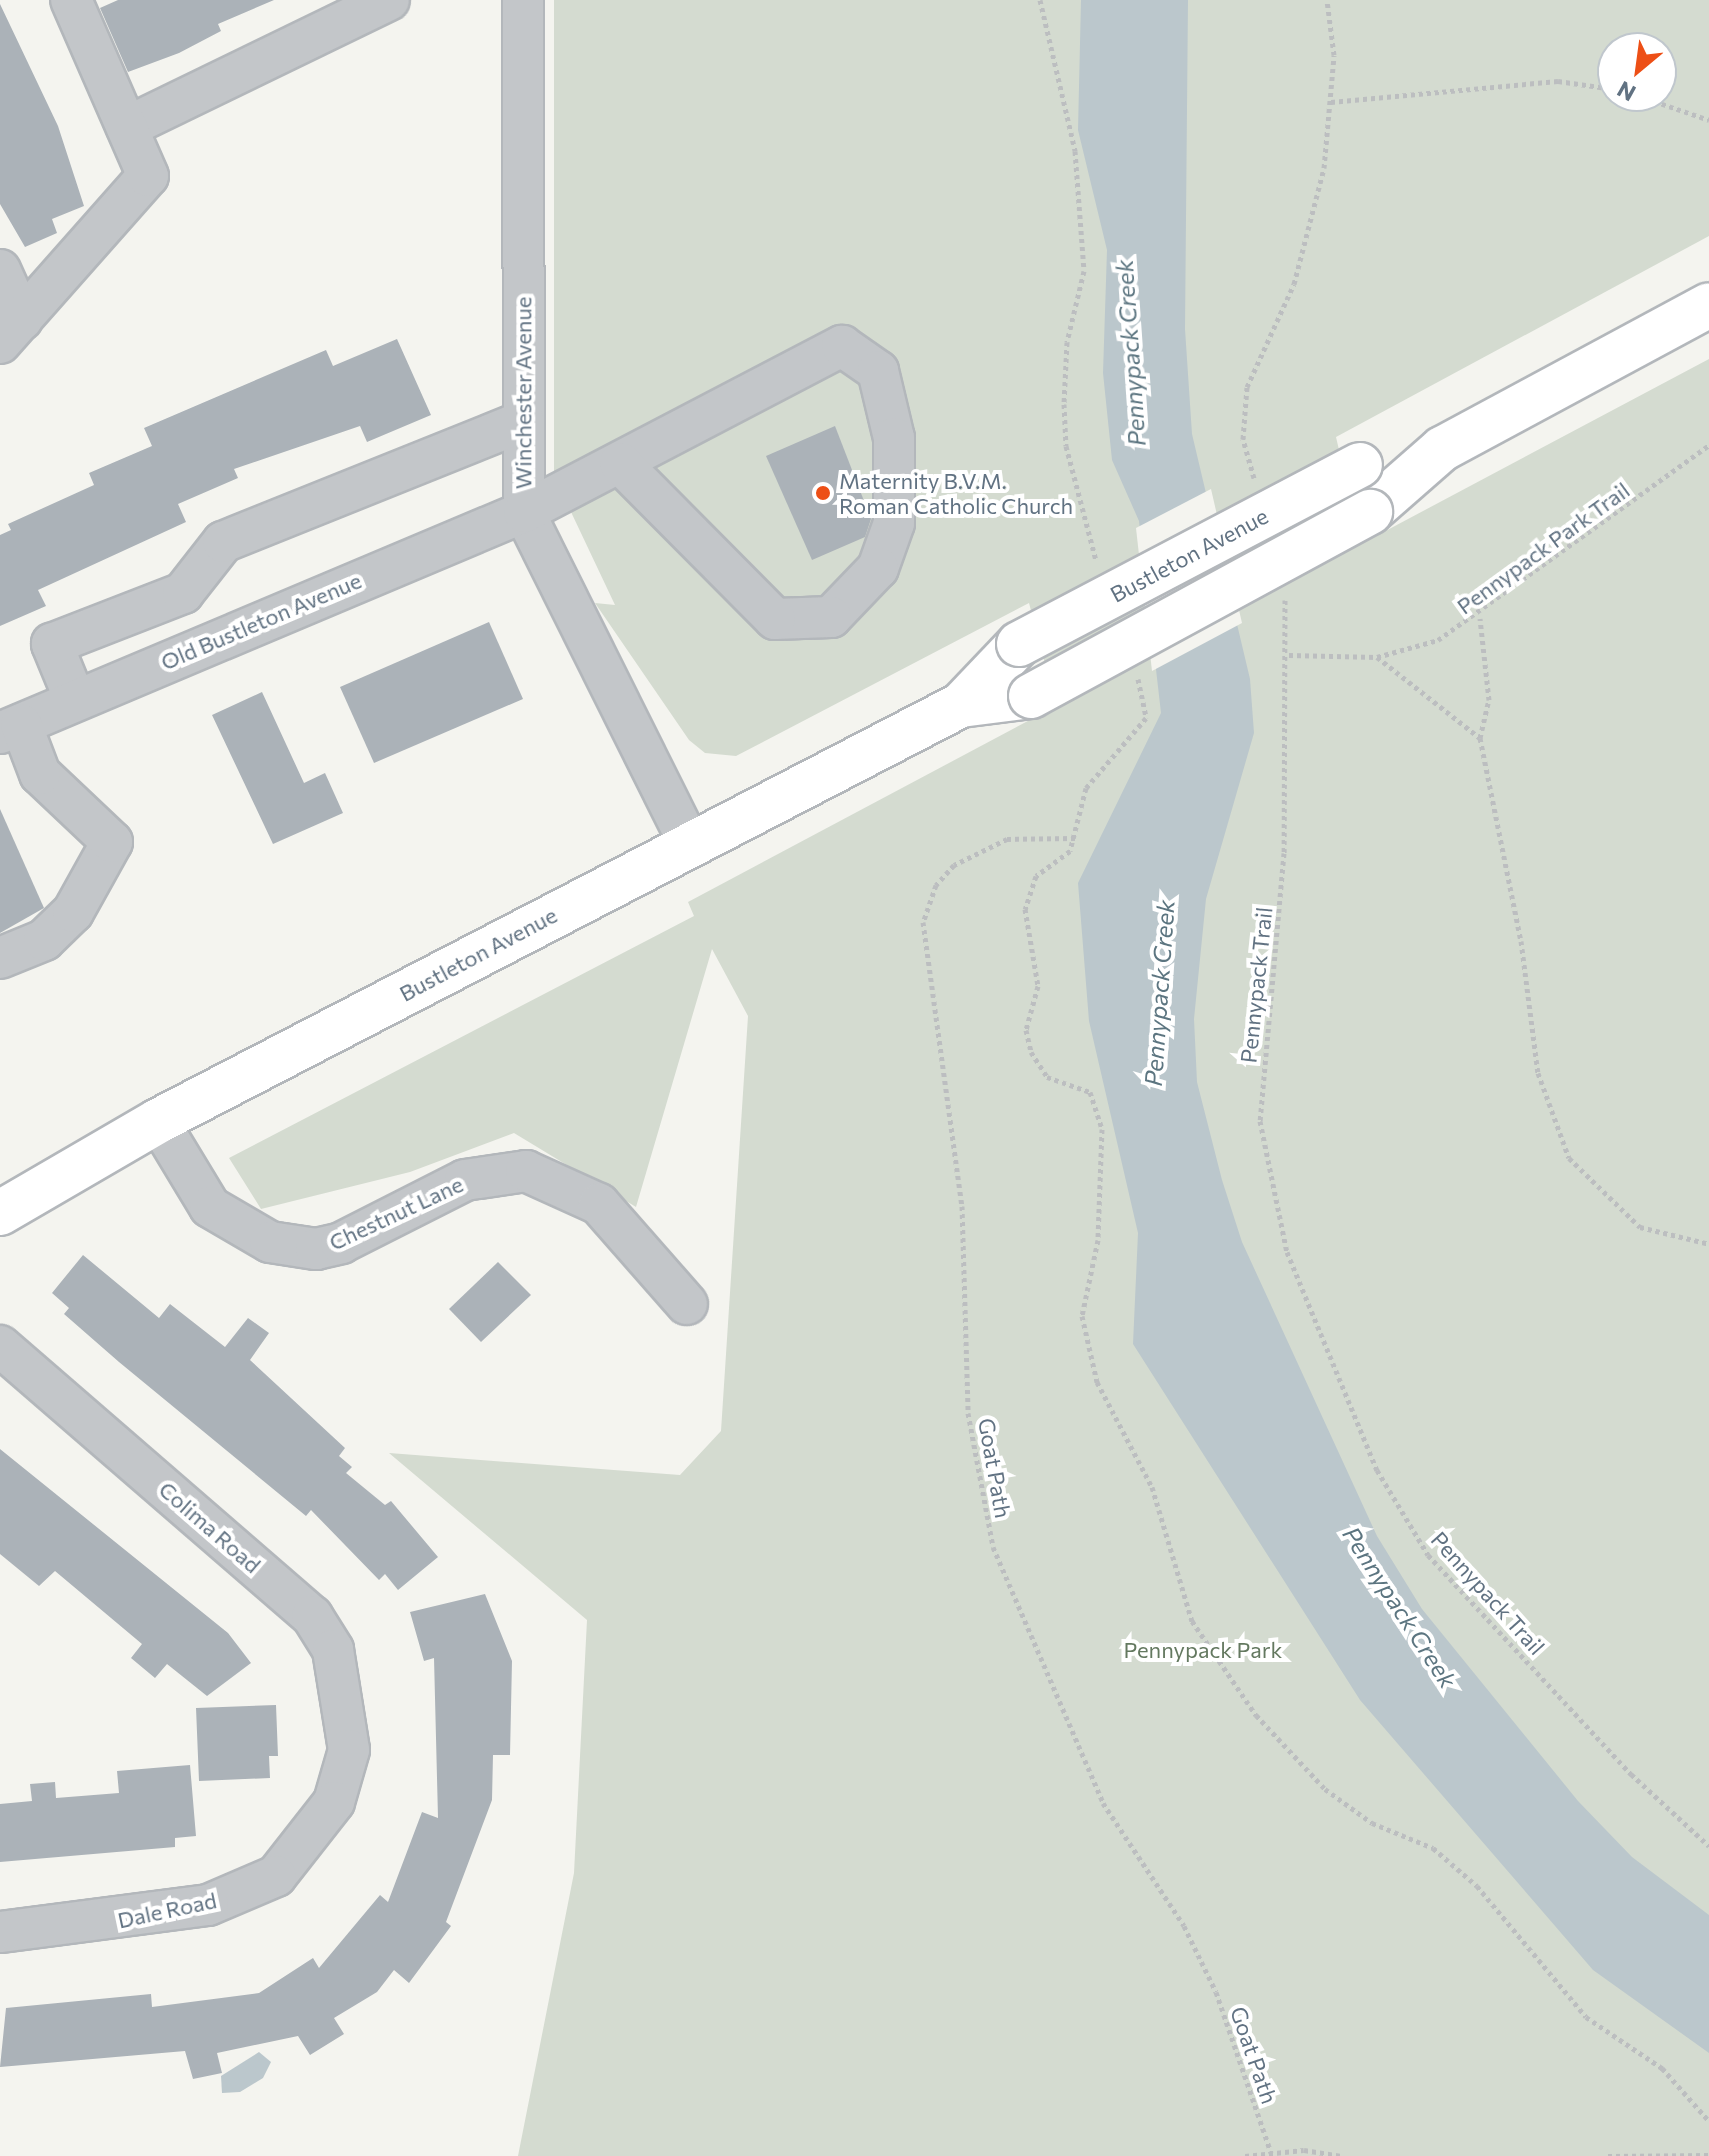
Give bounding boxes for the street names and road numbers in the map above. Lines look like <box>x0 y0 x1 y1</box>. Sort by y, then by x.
street label: Winchester Avenue <box>510 297 536 489</box>
street label: Pennypack Park Trail <box>1452 477 1634 619</box>
street label: Bustleton Avenue <box>1106 502 1272 608</box>
street label: Old Bustleton Avenue <box>157 567 365 675</box>
street label: Bustleton Avenue <box>395 901 561 1007</box>
street label: Pennypack Trail <box>1235 906 1277 1064</box>
street label: Chestnut Lane <box>325 1170 467 1256</box>
street label: Goat Path <box>973 1416 1017 1520</box>
street label: Colima Road <box>154 1476 266 1578</box>
street label: Pennypack Trail <box>1426 1526 1550 1660</box>
street label: Dale Road <box>115 1887 219 1933</box>
street label: Goat Path <box>1225 2003 1283 2107</box>

